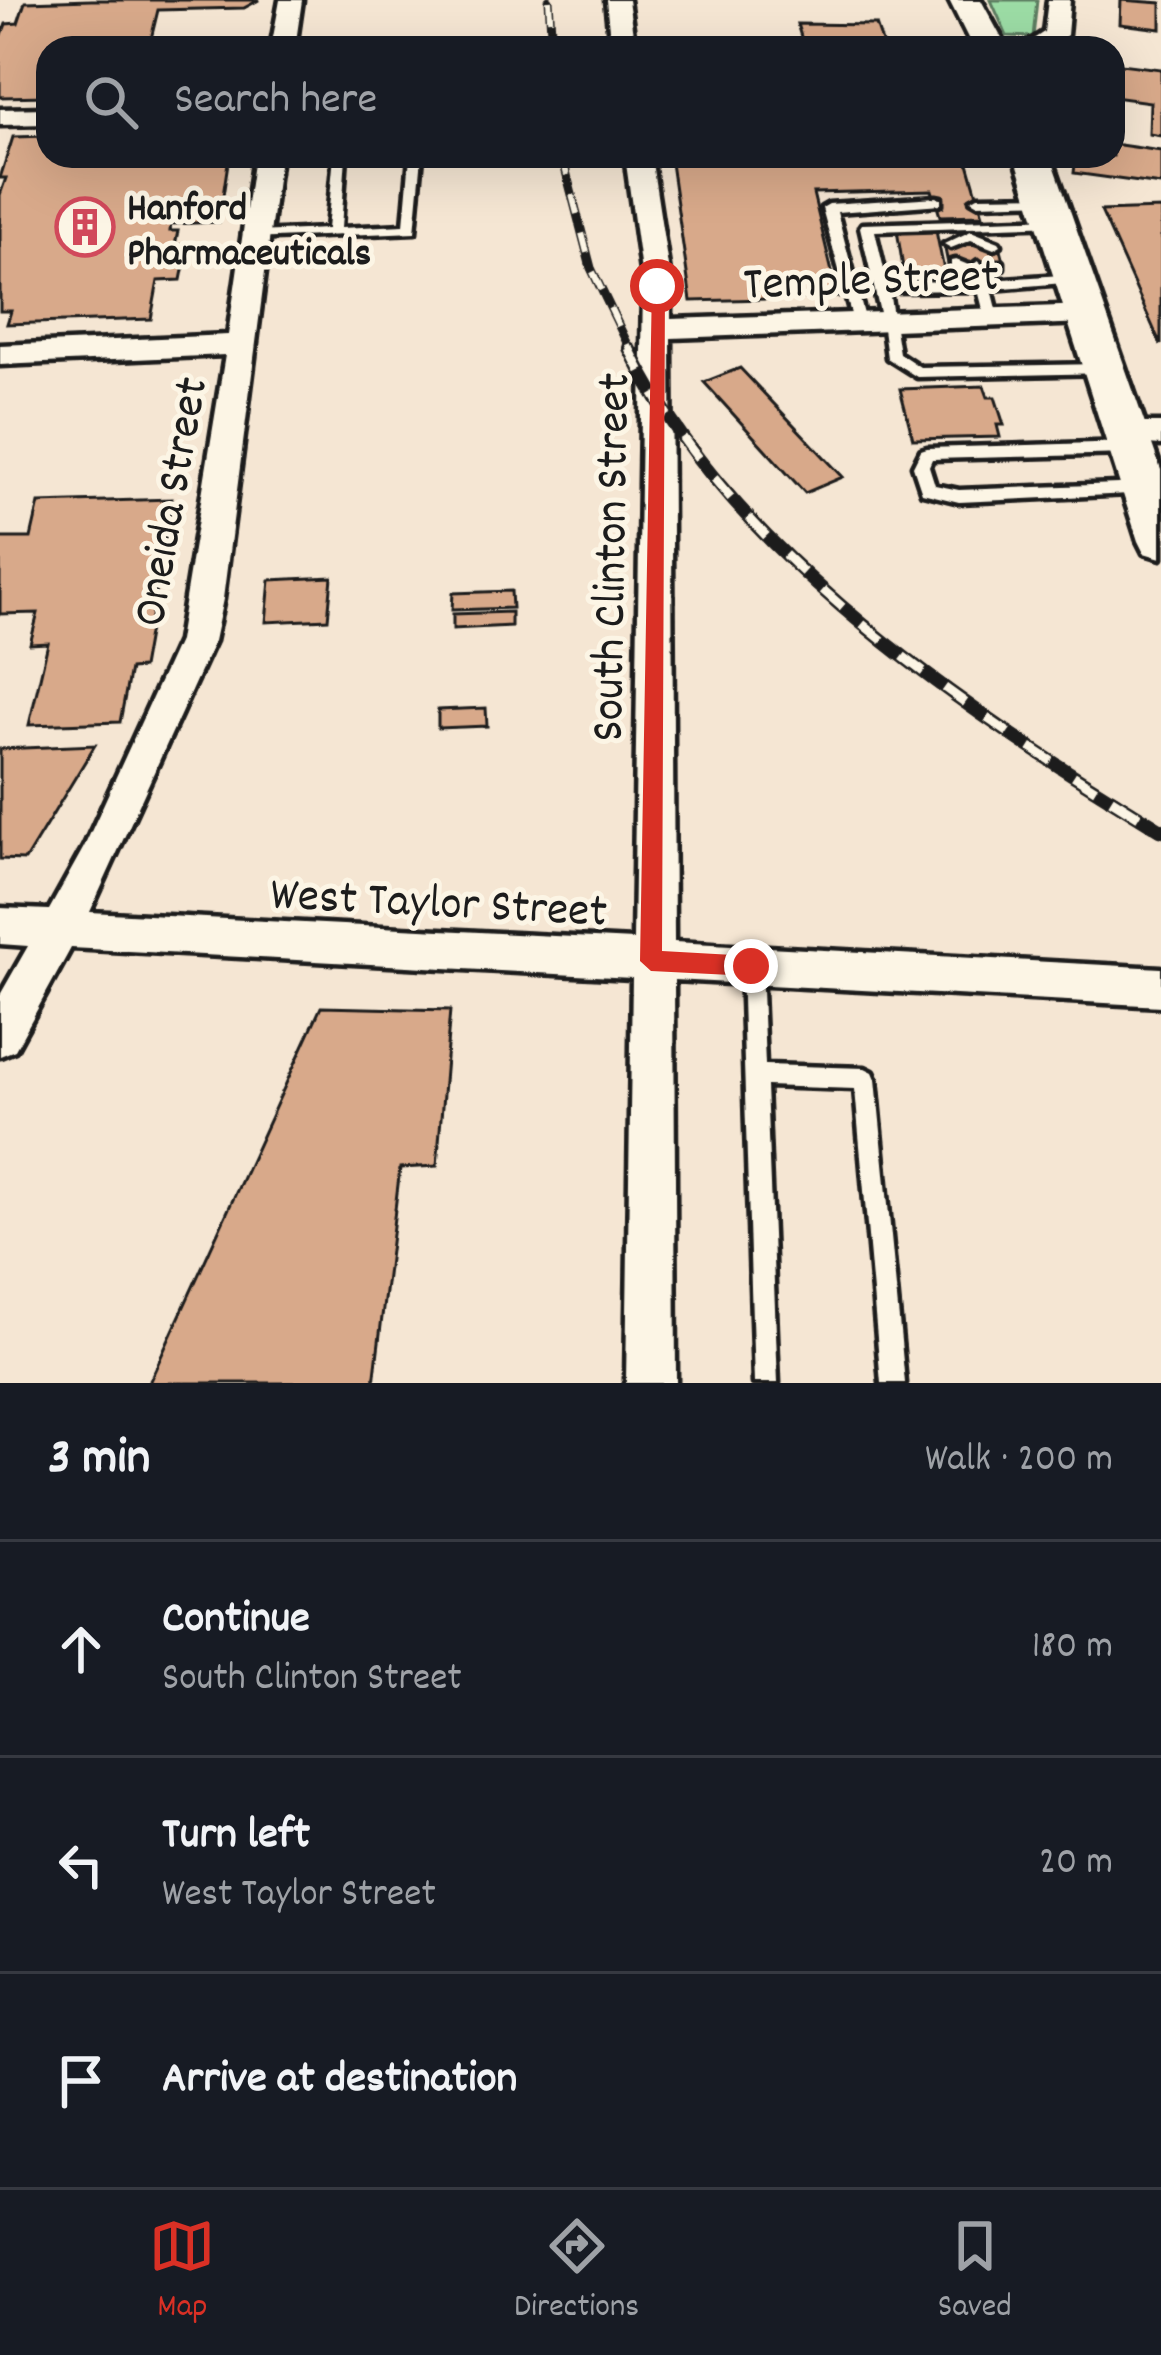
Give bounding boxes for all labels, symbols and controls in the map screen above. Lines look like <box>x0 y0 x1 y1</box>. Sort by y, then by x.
search box <box>36 36 1125 168</box>
icon: search <box>78 69 144 135</box>
text: Search here <box>174 70 377 134</box>
place label: Hanford Pharmaceuticals <box>127 184 371 284</box>
building icon: Hanford Pharmaceuticals <box>54 196 116 258</box>
street label: Temple Street <box>742 245 1000 322</box>
route start <box>630 259 684 313</box>
street label: Oneida Street <box>119 372 230 633</box>
street label: South Clinton Street <box>577 372 652 742</box>
street label: West Taylor Street <box>269 863 609 950</box>
route end <box>724 939 778 993</box>
text: 3 min <box>48 1425 150 1497</box>
text: Walk · 200 m <box>925 1434 1113 1489</box>
text: Continue <box>162 1589 310 1653</box>
icon: ahead <box>48 1616 114 1682</box>
text: 180 m <box>1032 1621 1113 1676</box>
text: South Clinton Street <box>162 1653 462 1708</box>
text: Turn left <box>162 1805 310 1869</box>
icon: left <box>48 1832 114 1898</box>
text: 20 m <box>1039 1837 1113 1892</box>
text: West Taylor Street <box>162 1869 436 1924</box>
icon: arrive <box>48 2048 114 2114</box>
text: Arrive at destination <box>162 2049 517 2113</box>
tab: Map <box>149 2213 215 2332</box>
tab: Directions <box>514 2213 639 2332</box>
tab: Saved <box>938 2213 1012 2332</box>

